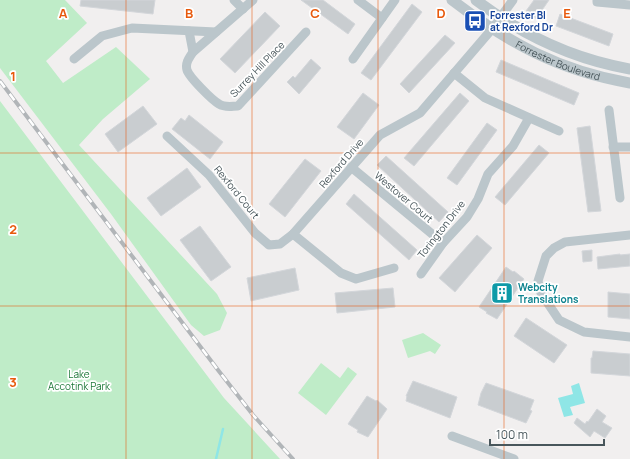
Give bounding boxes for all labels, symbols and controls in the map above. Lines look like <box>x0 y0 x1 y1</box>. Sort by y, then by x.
text: A <box>59 4 68 22</box>
text: B <box>185 4 193 22</box>
text: C <box>310 4 320 22</box>
text: D <box>436 4 446 22</box>
text: E <box>563 4 571 22</box>
bus stop icon: Forrester Bl at Rexford Dr <box>462 8 488 34</box>
place label: Forrester Bl at Rexford Dr <box>490 8 553 34</box>
street label: Forrester Boulevard <box>513 37 602 83</box>
street label: Surrey Hill Place <box>227 38 288 100</box>
text: 1 <box>10 67 16 85</box>
street label: Rexford Drive <box>316 135 366 191</box>
street label: Rexford Court <box>211 163 263 221</box>
street label: Westover Court <box>372 168 436 226</box>
street label: Torington Drive <box>414 197 468 261</box>
text: 2 <box>9 220 17 238</box>
building icon: Webcity Translations <box>489 280 515 306</box>
place label: Webcity Translations <box>518 280 579 306</box>
park label: Lake Accotink Park <box>48 367 111 393</box>
text: 3 <box>9 373 17 391</box>
scale bar <box>490 421 604 447</box>
text: 100 m <box>496 426 528 443</box>

